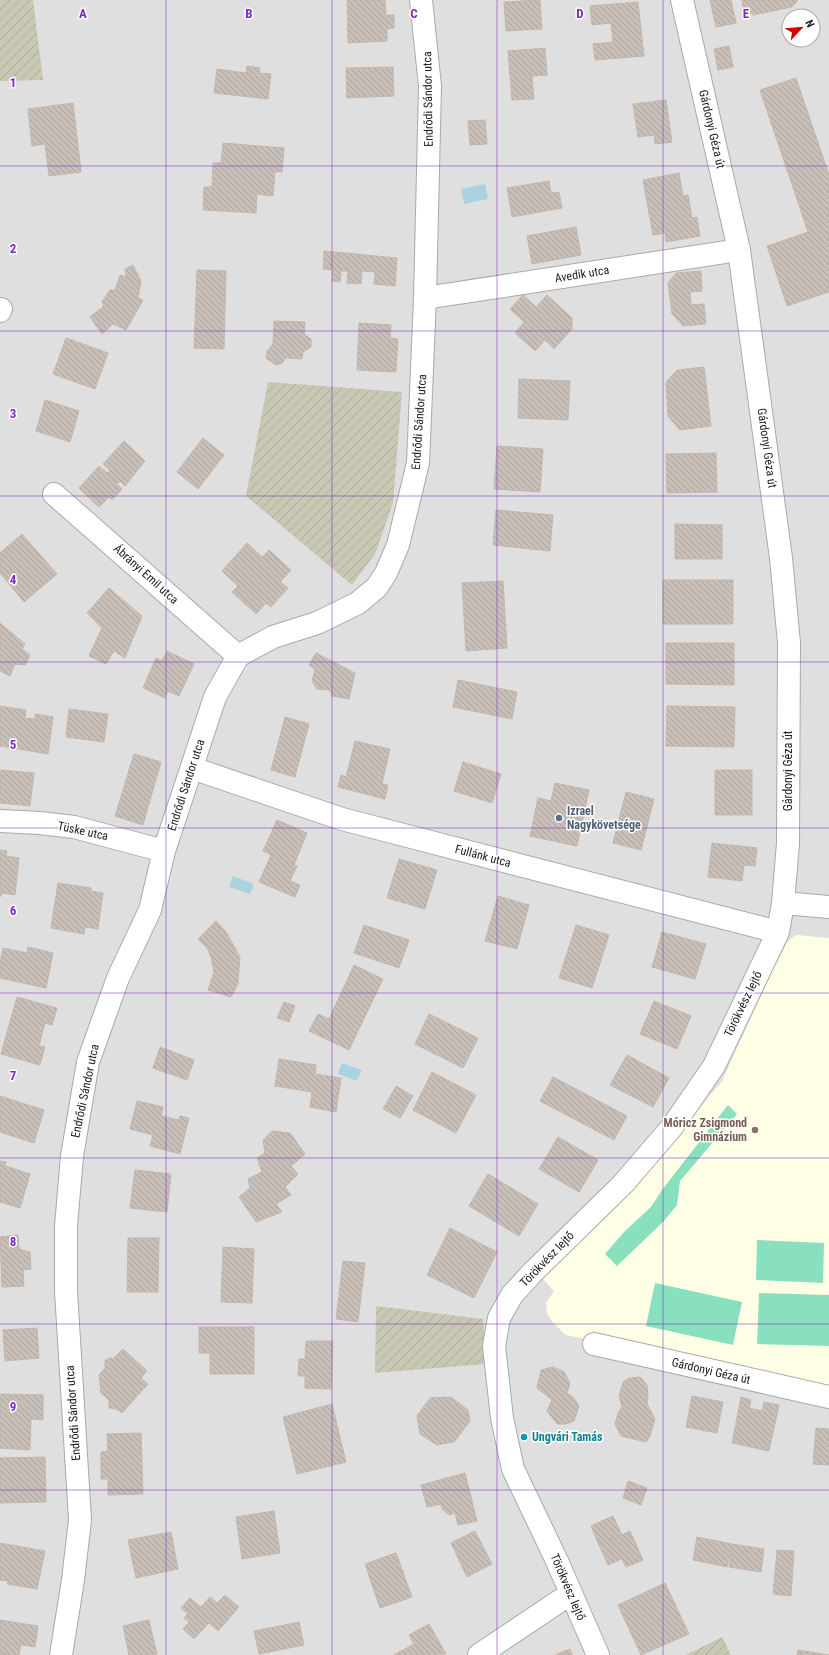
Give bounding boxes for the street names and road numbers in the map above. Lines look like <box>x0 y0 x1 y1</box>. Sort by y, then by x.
street label: Endrődi Sándor utca <box>420 51 436 147</box>
street label: Gárdonyi Géza út <box>696 88 728 170</box>
street label: Avedik utca <box>554 263 610 285</box>
street label: Endrődi Sándor utca <box>409 374 429 470</box>
street label: Gárdonyi Géza út <box>754 407 780 489</box>
street label: Ábrányi Emil utca <box>111 541 182 607</box>
street label: Gárdonyi Géza út <box>781 730 795 811</box>
street label: Endrődi Sándor utca <box>165 737 207 833</box>
street label: Tüske utca <box>56 819 110 843</box>
street label: Fullánk utca <box>454 842 513 870</box>
street label: Törökvész lejtő <box>721 969 765 1039</box>
street label: Endrődi Sándor utca <box>68 1043 102 1139</box>
street label: Törökvész lejtő <box>517 1228 577 1290</box>
street label: Gárdonyi Géza út <box>670 1355 752 1387</box>
street label: Endrődi Sándor utca <box>63 1365 83 1461</box>
street label: Törökvész lejtő <box>548 1551 588 1623</box>

